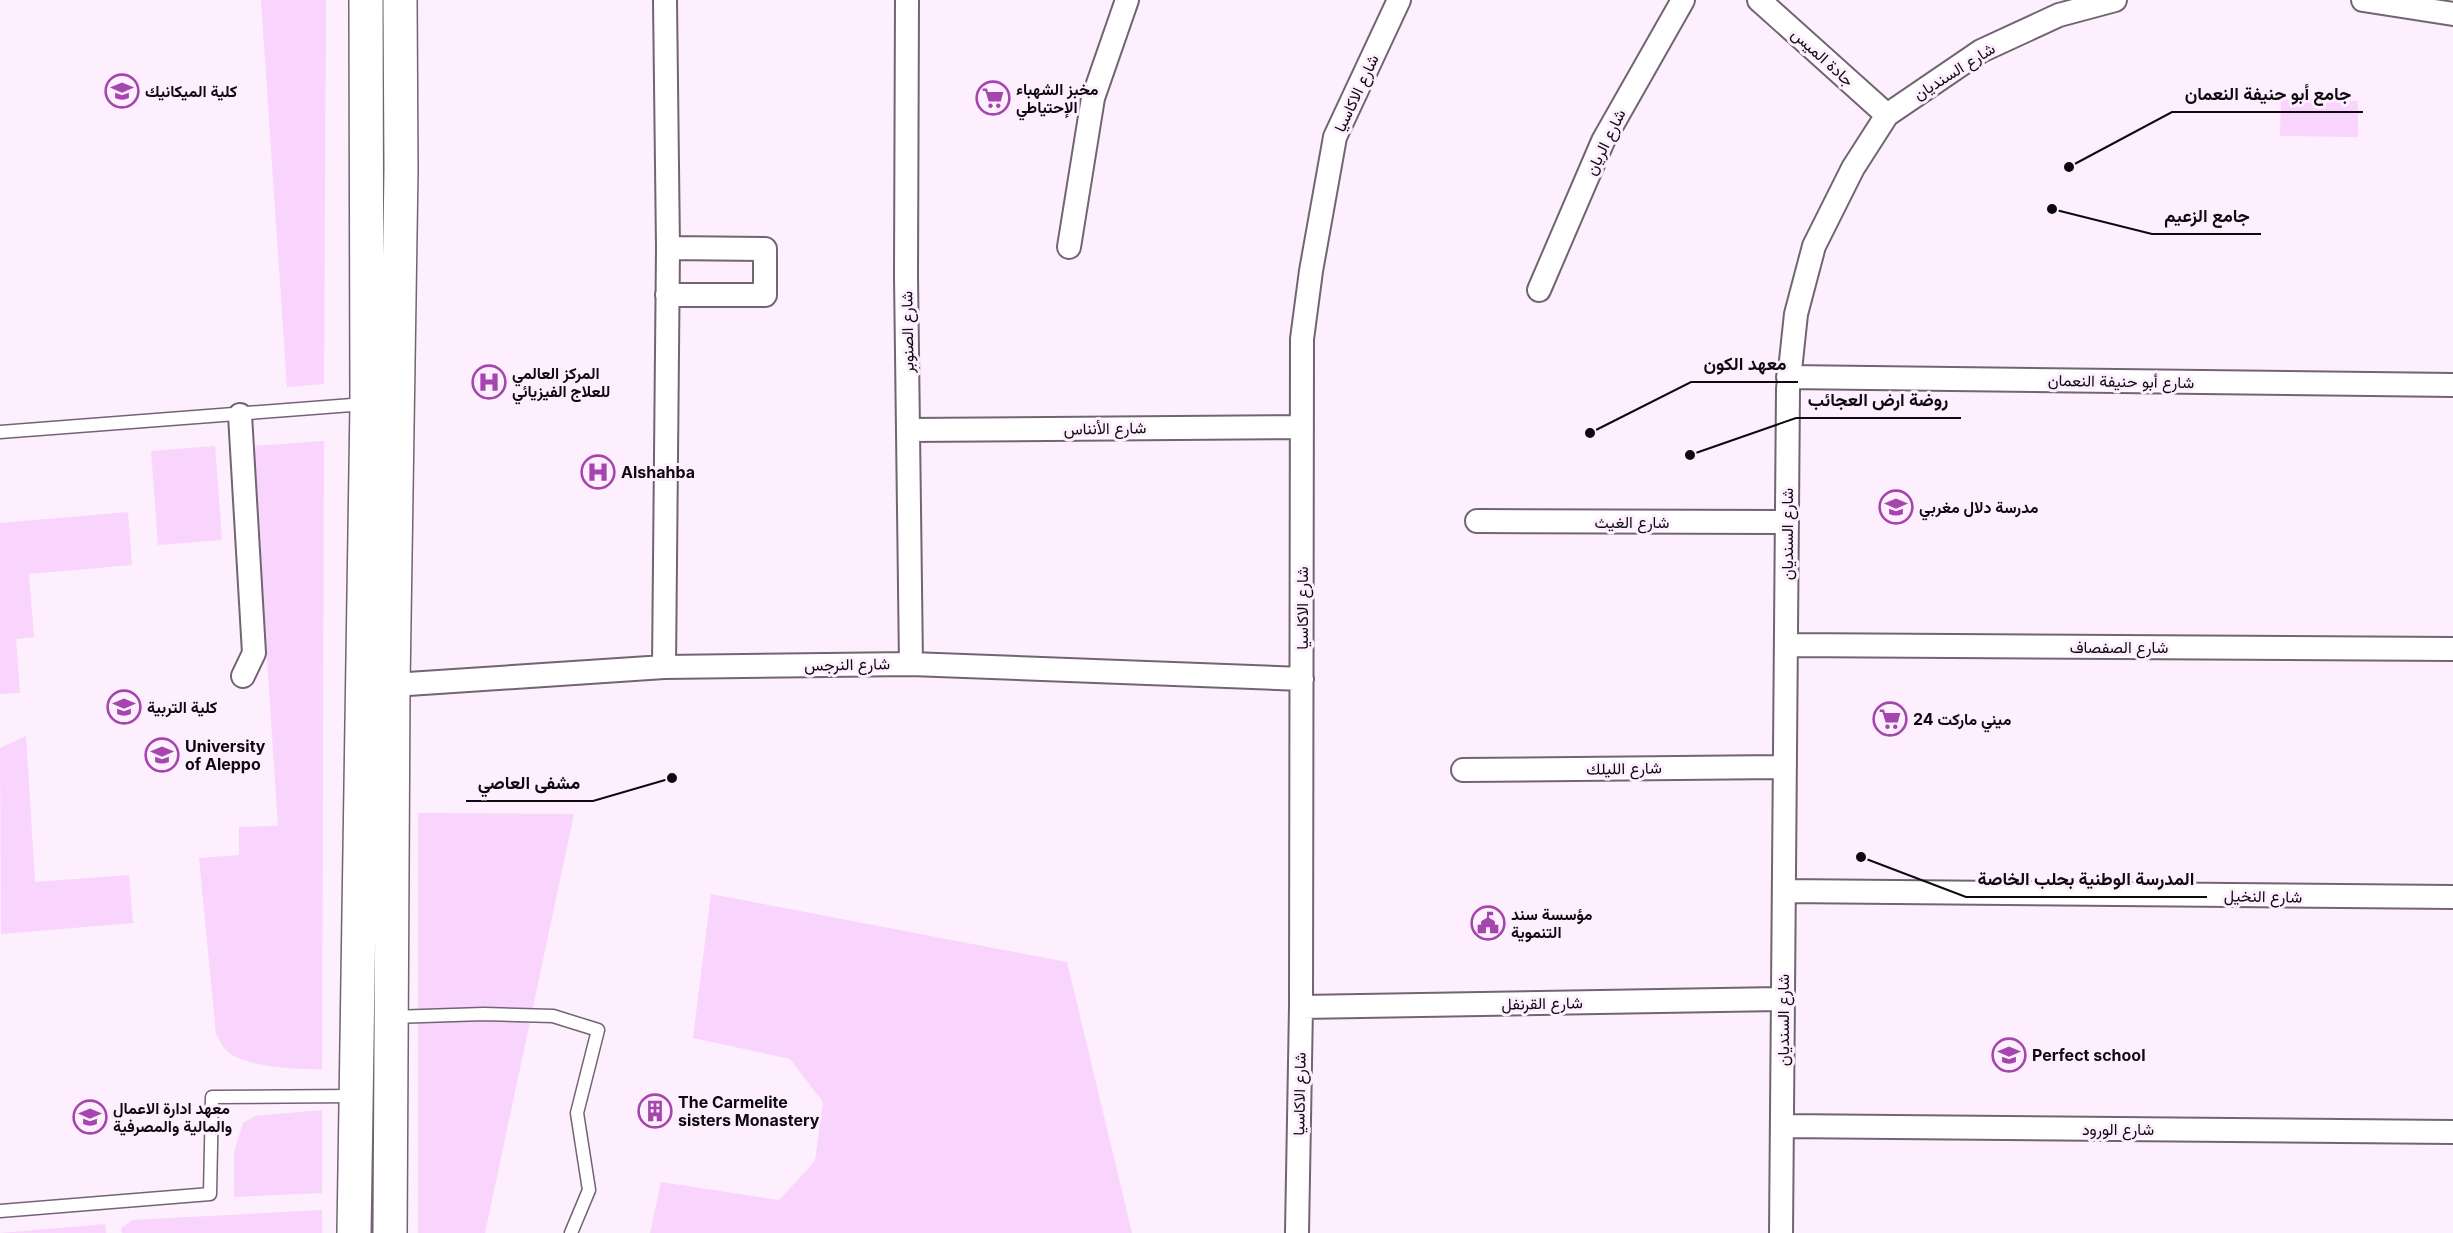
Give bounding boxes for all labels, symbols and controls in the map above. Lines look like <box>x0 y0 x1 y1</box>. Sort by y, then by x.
street label: جادة الميس <box>1787 24 1859 91</box>
street label: شارع السنديان <box>1910 38 2000 106</box>
street label: شارع الاكاسيا <box>1329 51 1384 136</box>
school or university icon: كلية الميكانيك <box>104 73 140 109</box>
callout: جامع أبو حنيفة النعمان <box>2172 76 2363 112</box>
place label: مخبز الشهباء الإحتياطي <box>1016 79 1099 121</box>
supermarket icon: مخبز الشهباء الإحتياطي <box>975 80 1011 116</box>
place label: كلية الميكانيك <box>145 81 237 101</box>
text: جامع أبو حنيفة النعمان <box>2185 83 2351 106</box>
street label: شارع الريان <box>1580 106 1631 179</box>
callout: جامع الزعيم <box>2152 198 2261 234</box>
text: جامع الزعيم <box>2164 205 2250 228</box>
street label: شارع الصنوبر <box>896 291 920 374</box>
callout: معهد الكون <box>1691 346 1798 382</box>
text: معهد الكون <box>1704 353 1787 375</box>
place label: المركز العالمي للعلاج الفيزيائي <box>512 363 610 405</box>
hospital icon: المركز العالمي للعلاج الفيزيائي <box>471 364 507 400</box>
street label: شارع أبو حنيفة النعمان <box>2048 370 2194 394</box>
callout: روضة ارض العجائب <box>1796 382 1961 418</box>
text: روضة ارض العجائب <box>1808 389 1948 411</box>
street label: شارع الأنناس <box>1064 417 1146 441</box>
hospital icon: Alshahba <box>580 454 616 490</box>
place label: Alshahba <box>621 462 695 482</box>
street label: شارع السنديان <box>1777 488 1799 580</box>
school or university icon: مدرسة دلال مغربي <box>1878 489 1914 525</box>
place label: مدرسة دلال مغربي <box>1919 497 2039 521</box>
street label: شارع الغيث <box>1595 512 1669 534</box>
street label: شارع الاكاسيا <box>1292 566 1314 650</box>
street label: شارع الصفصاف <box>2070 637 2168 659</box>
street label: شارع النرجس <box>804 653 890 677</box>
school or university icon: كلية التربية <box>106 689 142 725</box>
place label: كلية التربية <box>147 697 217 718</box>
supermarket icon: ميني ماركت 24 <box>1872 701 1908 737</box>
place label: ميني ماركت 24 <box>1913 709 2012 733</box>
place label: University of Aleppo <box>185 736 266 774</box>
school or university icon: University of Aleppo <box>144 737 180 773</box>
street label: شارع الليلك <box>1586 757 1662 781</box>
callout: مشفى العاصي <box>466 765 593 801</box>
text: مشفى العاصي <box>478 772 580 798</box>
callout: المدرسة الوطنية بحلب الخاصة <box>1966 861 2207 897</box>
text: المدرسة الوطنية بحلب الخاصة <box>1978 868 2194 890</box>
street label: شارع النخيل <box>2224 885 2302 909</box>
place label: مؤسسة سند التنموية <box>1511 904 1593 943</box>
public building icon: مؤسسة سند التنموية <box>1470 905 1506 941</box>
street label: شارع السنديان <box>1773 974 1795 1066</box>
street label: شارع القرنفل <box>1501 992 1583 1016</box>
school or university icon: Perfect school <box>1991 1037 2027 1073</box>
place label: Perfect school <box>2032 1045 2146 1065</box>
street label: شارع الاكاسيا <box>1288 1052 1312 1136</box>
place label: The Carmelite sisters Monastery <box>678 1092 820 1130</box>
building icon: The Carmelite sisters Monastery <box>637 1093 673 1129</box>
place label: معهد ادارة الاعمال والمالية والمصرفية <box>113 1098 232 1137</box>
school or university icon: معهد ادارة الاعمال والمالية والمصرفية <box>72 1099 108 1135</box>
street label: شارع الورود <box>2082 1119 2154 1141</box>

